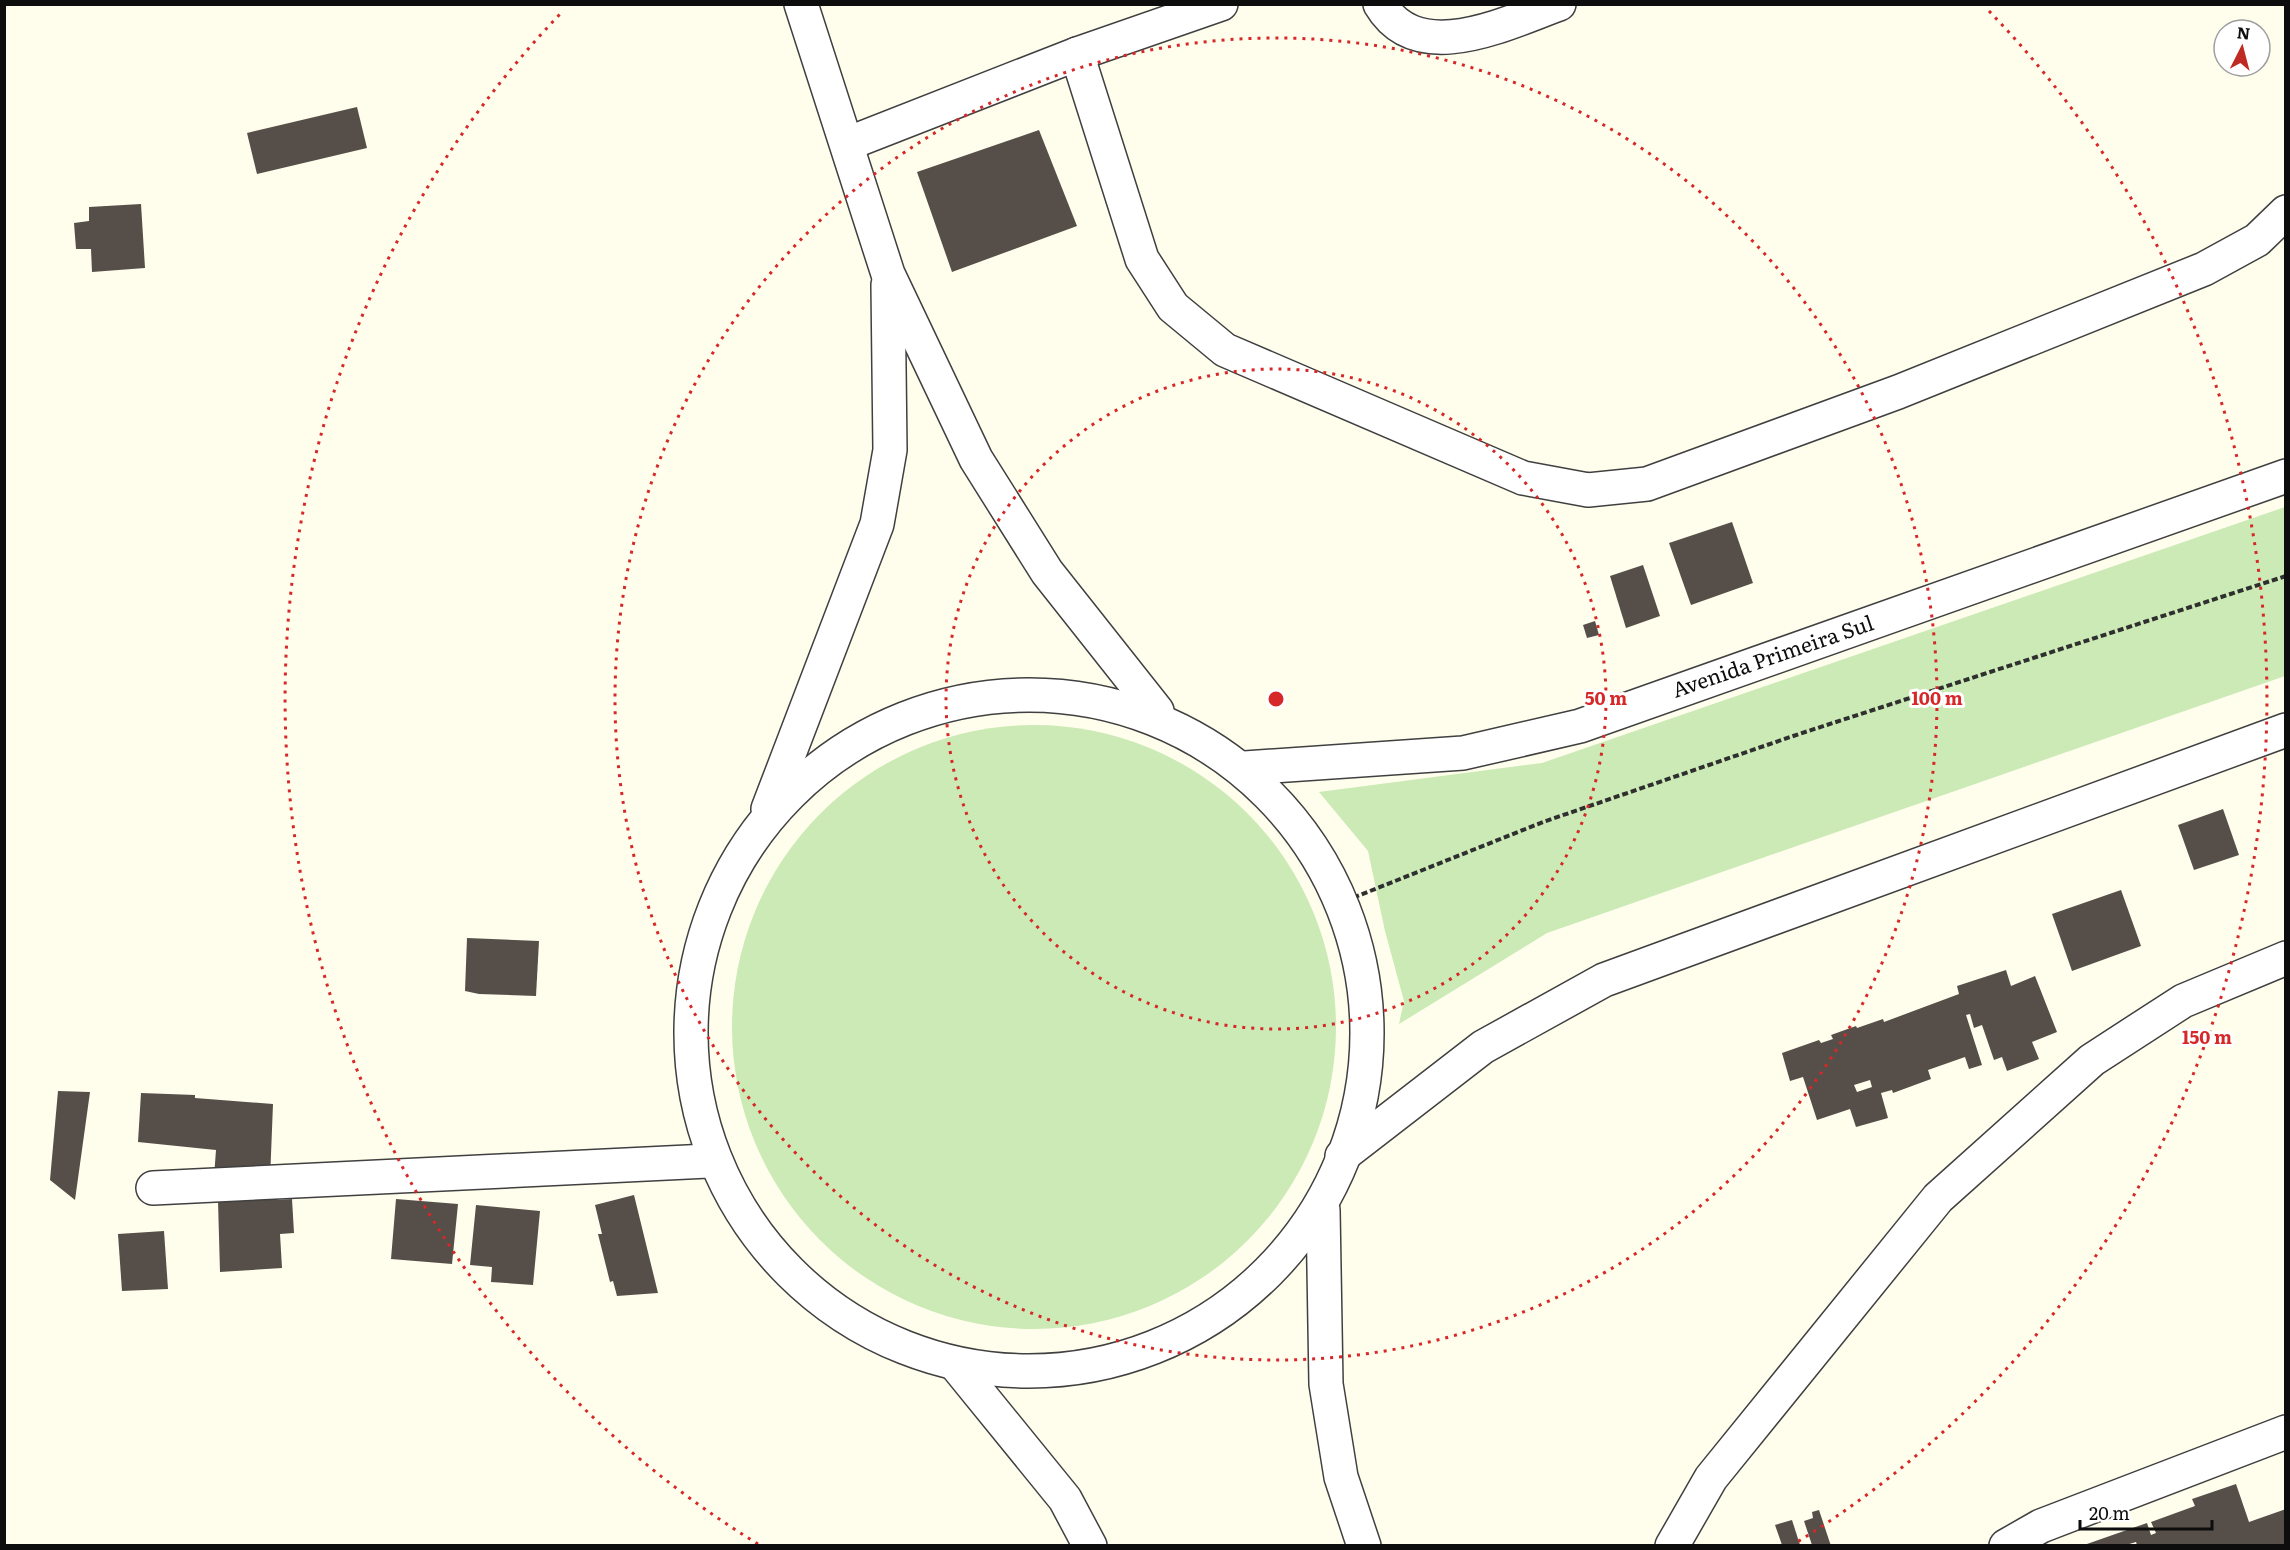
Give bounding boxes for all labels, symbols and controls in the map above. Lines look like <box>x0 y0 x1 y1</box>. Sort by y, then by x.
north arrow <box>2212 18 2272 78</box>
text: N <box>2236 19 2252 45</box>
street label: Avenida Primeira Sul <box>1667 606 1877 704</box>
text: 50 m <box>1585 684 1627 711</box>
text: 100 m <box>1911 684 1963 711</box>
centre of rings <box>1266 689 1286 709</box>
text: 150 m <box>2182 1023 2232 1050</box>
scale bar <box>2080 1493 2212 1531</box>
text: 20 m <box>2089 1499 2130 1526</box>

